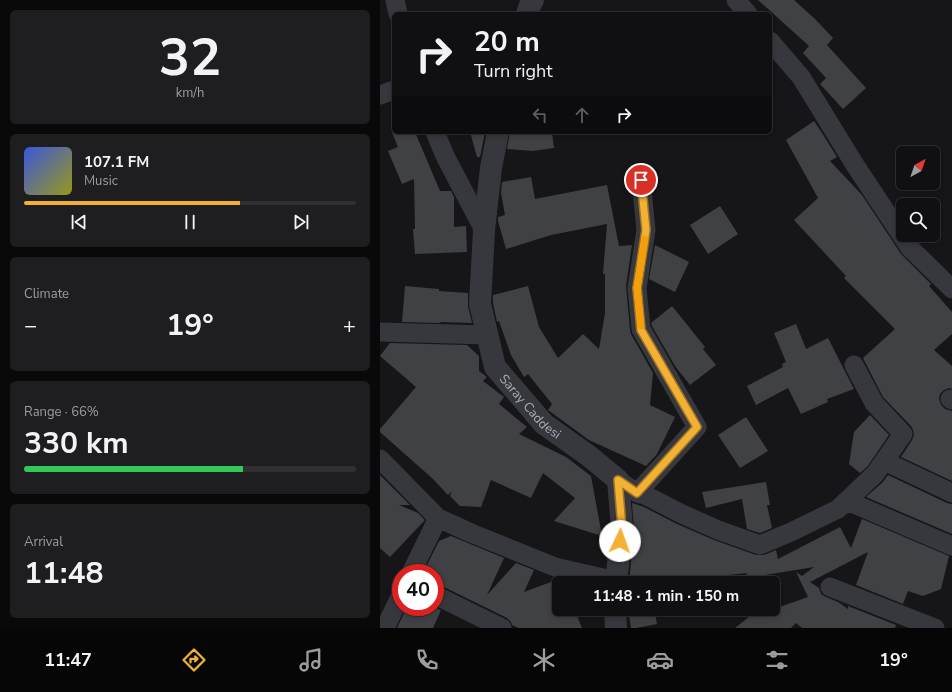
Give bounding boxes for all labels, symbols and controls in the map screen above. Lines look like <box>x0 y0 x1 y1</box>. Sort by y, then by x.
text: 32 <box>159 22 221 93</box>
text: 20 m <box>474 23 540 61</box>
icon: right <box>408 28 460 80</box>
text: Turn right <box>474 59 553 83</box>
text: km/h <box>176 84 204 102</box>
icon: left <box>529 104 551 126</box>
icon: ahead <box>571 104 593 126</box>
icon: right <box>613 104 635 126</box>
north arrow <box>896 146 940 190</box>
map controls <box>896 146 940 242</box>
text: 107.1 FM <box>84 152 149 172</box>
pin <box>624 163 658 197</box>
icon: arrive <box>630 169 652 191</box>
text: Music <box>84 172 118 190</box>
button: search <box>896 198 940 242</box>
icon: previous <box>68 211 90 233</box>
icon: pause <box>179 211 201 233</box>
icon: next <box>290 211 312 233</box>
text: Climate <box>24 285 69 303</box>
text: 19° <box>166 305 214 346</box>
text: − <box>24 311 37 341</box>
text: + <box>343 311 356 341</box>
street label: Saray Caddesi <box>495 370 565 443</box>
text: Range · 66% <box>24 403 99 421</box>
text: 330 km <box>24 423 129 464</box>
position arrow <box>599 520 641 562</box>
text: Arrival <box>24 533 63 551</box>
text: 11:48 <box>24 553 103 594</box>
speed limit sign: 40 <box>392 564 444 616</box>
text: 11:48 · 1 min · 150 m <box>593 586 739 606</box>
icon: directions <box>180 646 208 674</box>
icon: music <box>297 646 325 674</box>
icon: phone <box>413 646 441 674</box>
icon: climate <box>530 646 558 674</box>
icon: car <box>646 646 674 674</box>
icon: filters <box>763 646 791 674</box>
text: 11:47 <box>44 648 92 672</box>
text: 19° <box>879 648 908 672</box>

